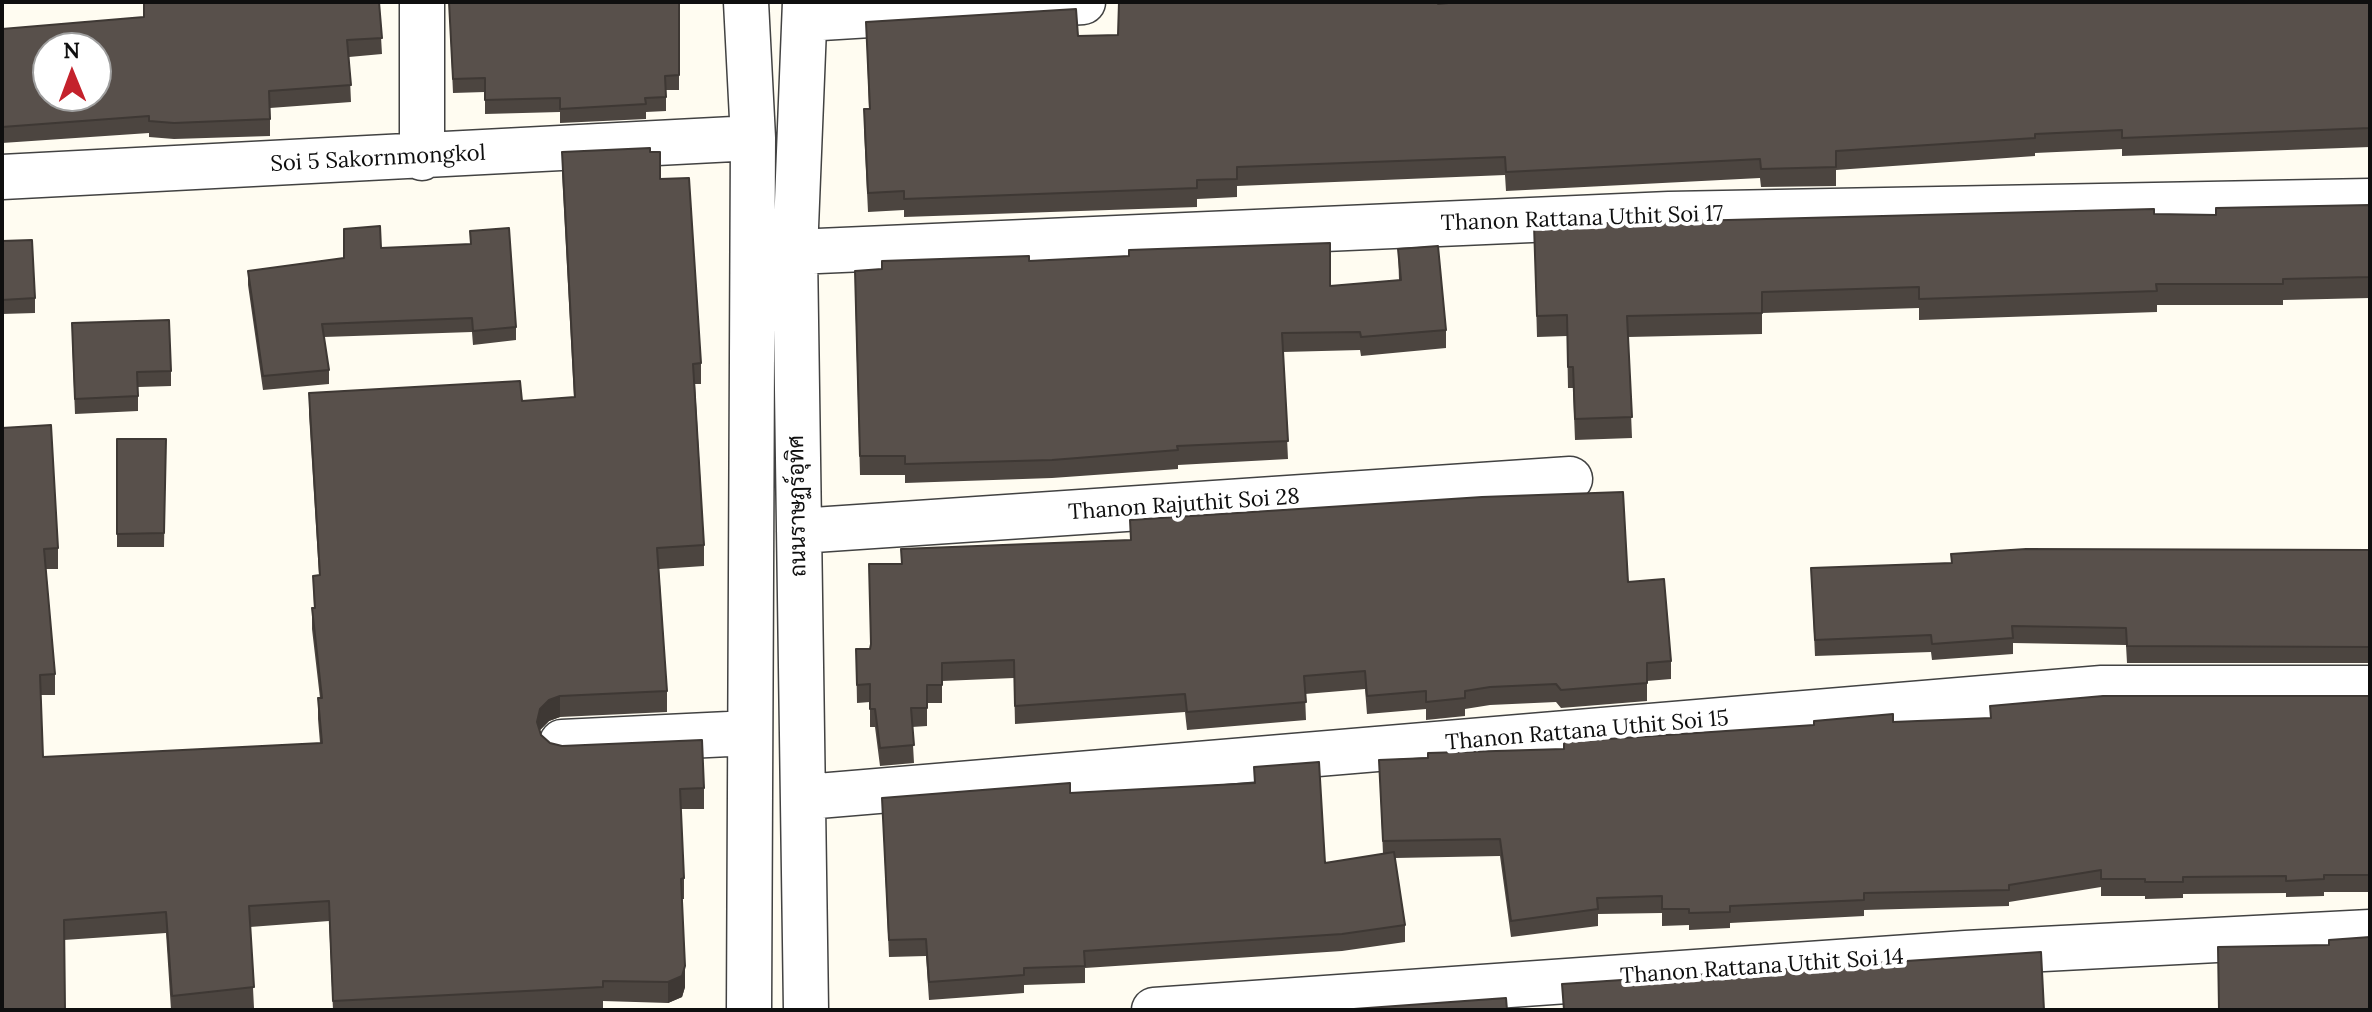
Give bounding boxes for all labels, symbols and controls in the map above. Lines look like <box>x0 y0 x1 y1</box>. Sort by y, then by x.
north arrow <box>32 32 112 112</box>
text: N <box>63 36 80 64</box>
street label: Soi 5 Sakornmongkol <box>270 140 486 178</box>
street label: Thanon Rattana Uthit Soi 17 <box>1440 201 1724 237</box>
street label: ถนนราษฏร์อุทิศ <box>784 435 812 577</box>
street label: Thanon Rajuthit Soi 28 <box>1067 484 1301 526</box>
street label: Thanon Rattana Uthit Soi 15 <box>1444 705 1730 757</box>
street label: Thanon Rattana Uthit Soi 14 <box>1619 944 1905 990</box>

